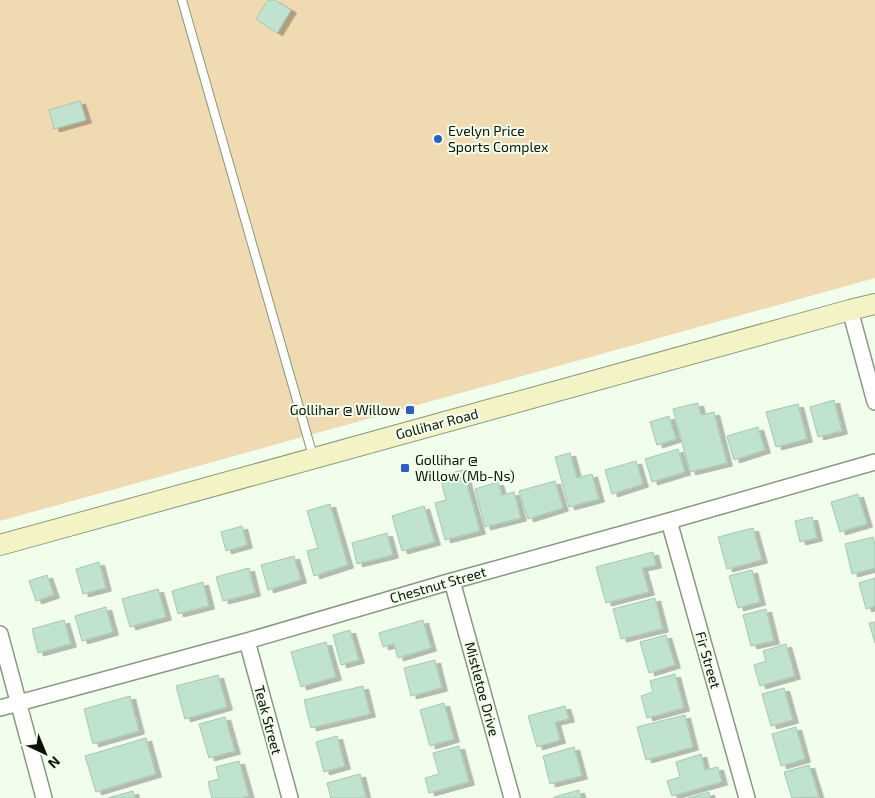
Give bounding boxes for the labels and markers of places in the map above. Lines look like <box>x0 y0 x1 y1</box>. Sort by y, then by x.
place label: Evelyn Price Sports Complex <box>448 122 549 155</box>
marker: Evelyn Price Sports Complex <box>432 133 444 145</box>
place label: Gollihar @ Willow <box>290 401 400 418</box>
marker: Gollihar @ Willow <box>404 404 416 416</box>
place label: Gollihar @ Willow (Mb-Ns) <box>415 451 515 484</box>
marker: Gollihar @ Willow (Mb-Ns) <box>399 462 411 474</box>

